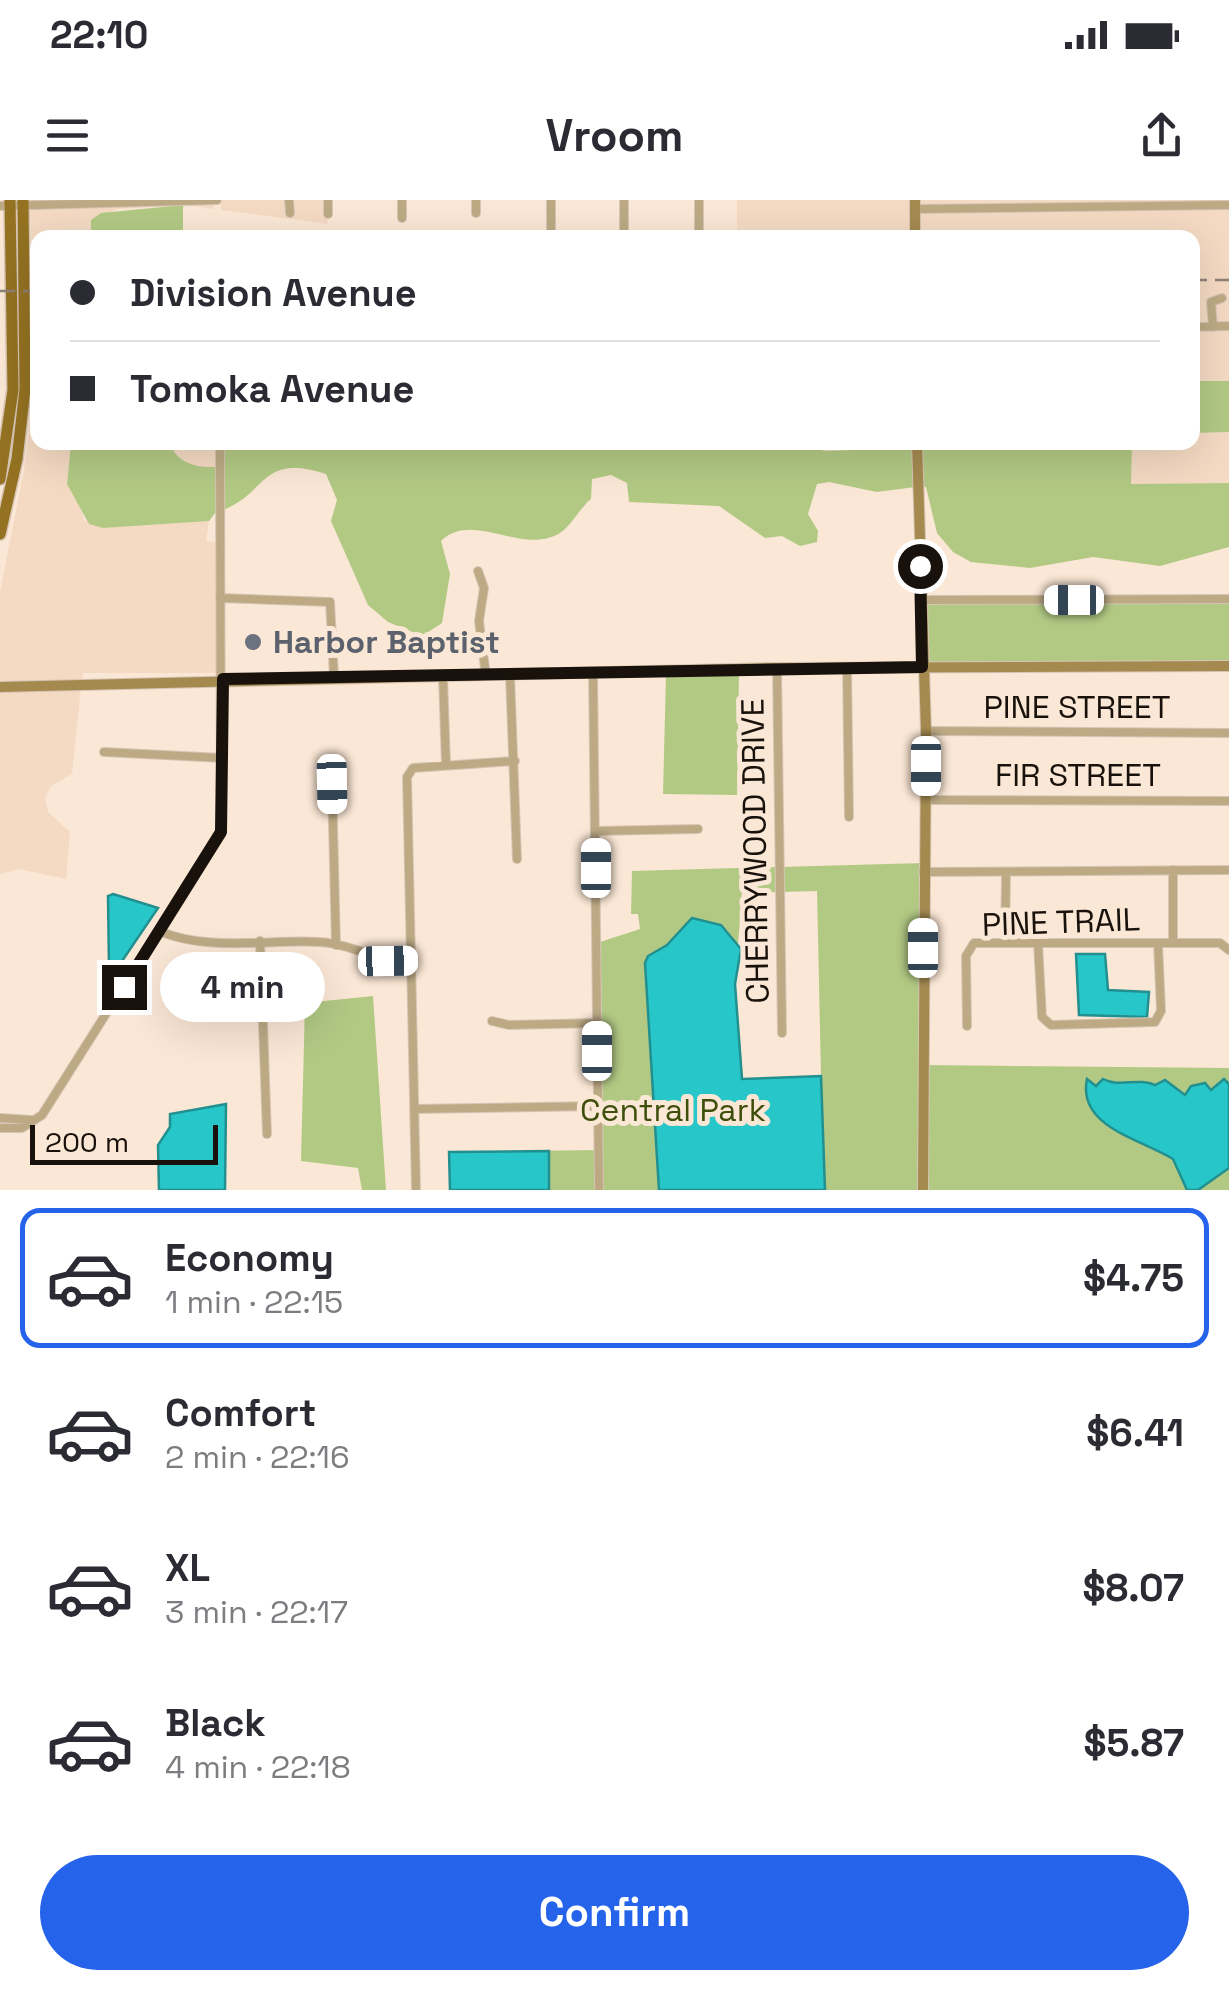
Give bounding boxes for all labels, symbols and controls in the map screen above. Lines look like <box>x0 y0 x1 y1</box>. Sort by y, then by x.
text: 22:10 <box>50 11 148 59</box>
text: Vroom <box>546 107 683 164</box>
icon: menu <box>40 108 95 163</box>
icon: share <box>1134 108 1189 163</box>
text: Division Avenue <box>130 269 417 317</box>
text: Tomoka Avenue <box>130 365 414 413</box>
route start <box>898 544 943 589</box>
car <box>1044 585 1104 615</box>
place label: Harbor Baptist <box>273 622 500 662</box>
marker: Harbor Baptist <box>242 631 264 653</box>
street label: PINE STREET <box>983 687 1171 727</box>
street label: CHERRYWOOD DRIVE <box>732 698 778 1004</box>
car <box>911 736 941 796</box>
car <box>316 754 348 814</box>
street label: FIR STREET <box>995 755 1161 795</box>
car <box>581 838 611 898</box>
street label: PINE TRAIL <box>981 899 1141 945</box>
car <box>908 918 938 978</box>
car <box>358 945 418 977</box>
callout: 4 min <box>159 952 324 1022</box>
route end <box>102 965 147 1010</box>
text: 4 min <box>200 967 285 1007</box>
car <box>582 1021 612 1081</box>
park label: Central Park <box>580 1090 766 1130</box>
scale bar <box>30 1120 218 1164</box>
text: 200 m <box>45 1124 129 1160</box>
icon: car <box>45 1233 135 1323</box>
text: Economy <box>165 1234 334 1282</box>
text: $4.75 <box>1083 1254 1184 1302</box>
text: 1 min · 22:15 <box>165 1282 343 1322</box>
icon: car <box>45 1388 135 1478</box>
text: Comfort <box>165 1389 316 1437</box>
text: $6.41 <box>1086 1409 1184 1457</box>
text: 2 min · 22:16 <box>165 1437 350 1477</box>
icon: car <box>45 1543 135 1633</box>
text: XL <box>165 1544 210 1592</box>
text: $8.07 <box>1082 1564 1184 1612</box>
text: 3 min · 22:17 <box>165 1592 348 1632</box>
icon: car <box>45 1698 135 1788</box>
text: Black <box>165 1699 266 1747</box>
text: $5.87 <box>1083 1719 1184 1767</box>
text: 4 min · 22:18 <box>165 1747 351 1787</box>
button: Confirm <box>40 1855 1189 1970</box>

